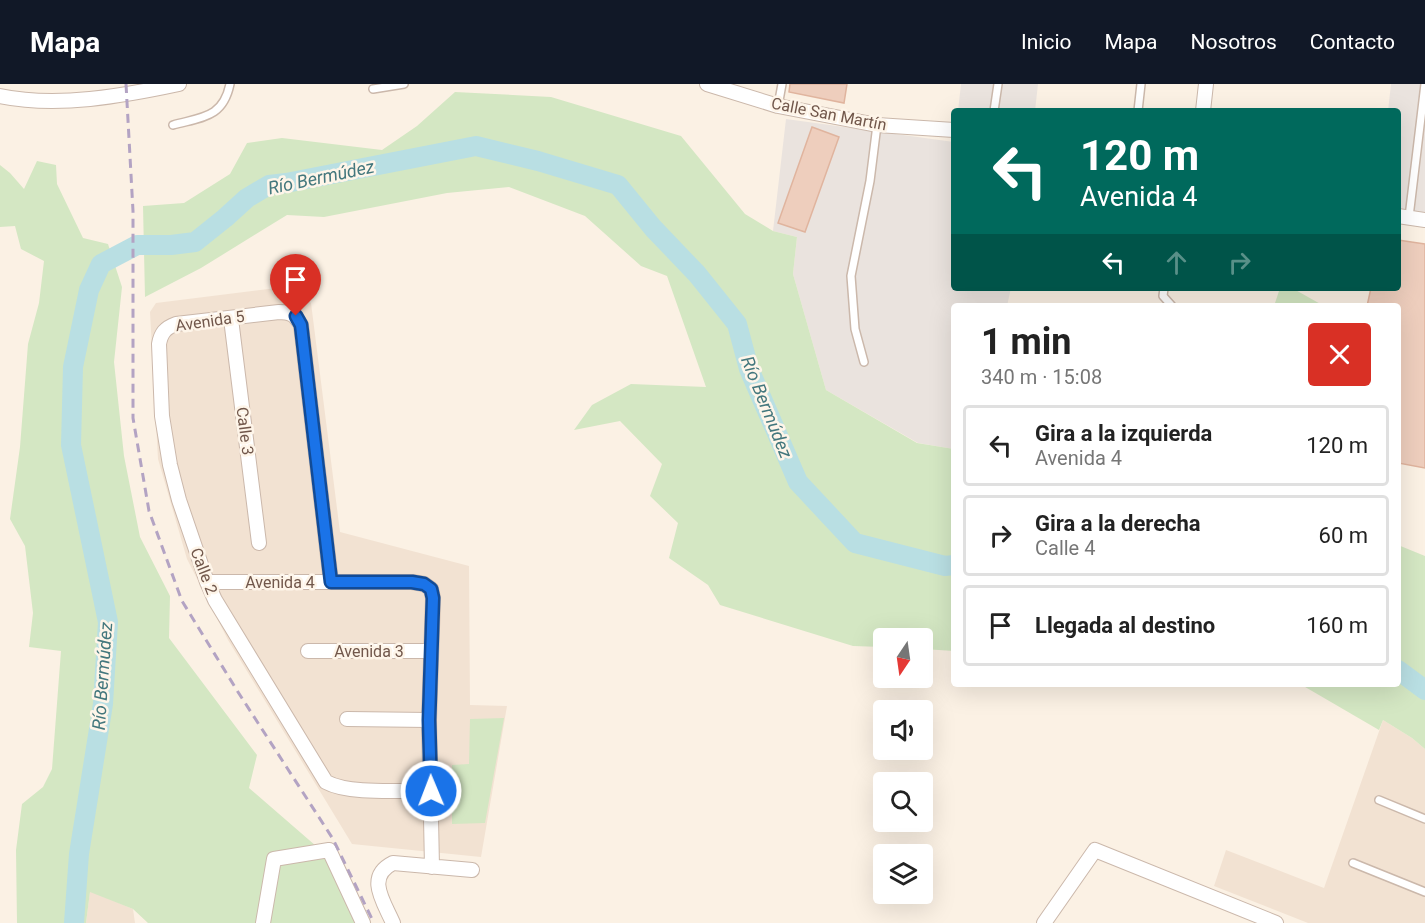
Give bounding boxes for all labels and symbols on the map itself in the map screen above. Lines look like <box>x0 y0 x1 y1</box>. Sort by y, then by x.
street label: Calle San Martín <box>770 94 888 134</box>
water label: Río Bermúdez <box>266 155 376 199</box>
pin <box>270 254 321 316</box>
street label: Avenida 5 <box>174 307 246 335</box>
water label: Río Bermúdez <box>737 353 797 461</box>
street label: Calle 3 <box>233 406 257 456</box>
street label: Calle 2 <box>186 545 222 597</box>
street label: Avenida 4 <box>245 573 315 592</box>
water label: Río Bermúdez <box>88 621 116 731</box>
north arrow <box>873 628 933 688</box>
street label: Avenida 3 <box>334 642 404 661</box>
position arrow <box>399 759 463 823</box>

